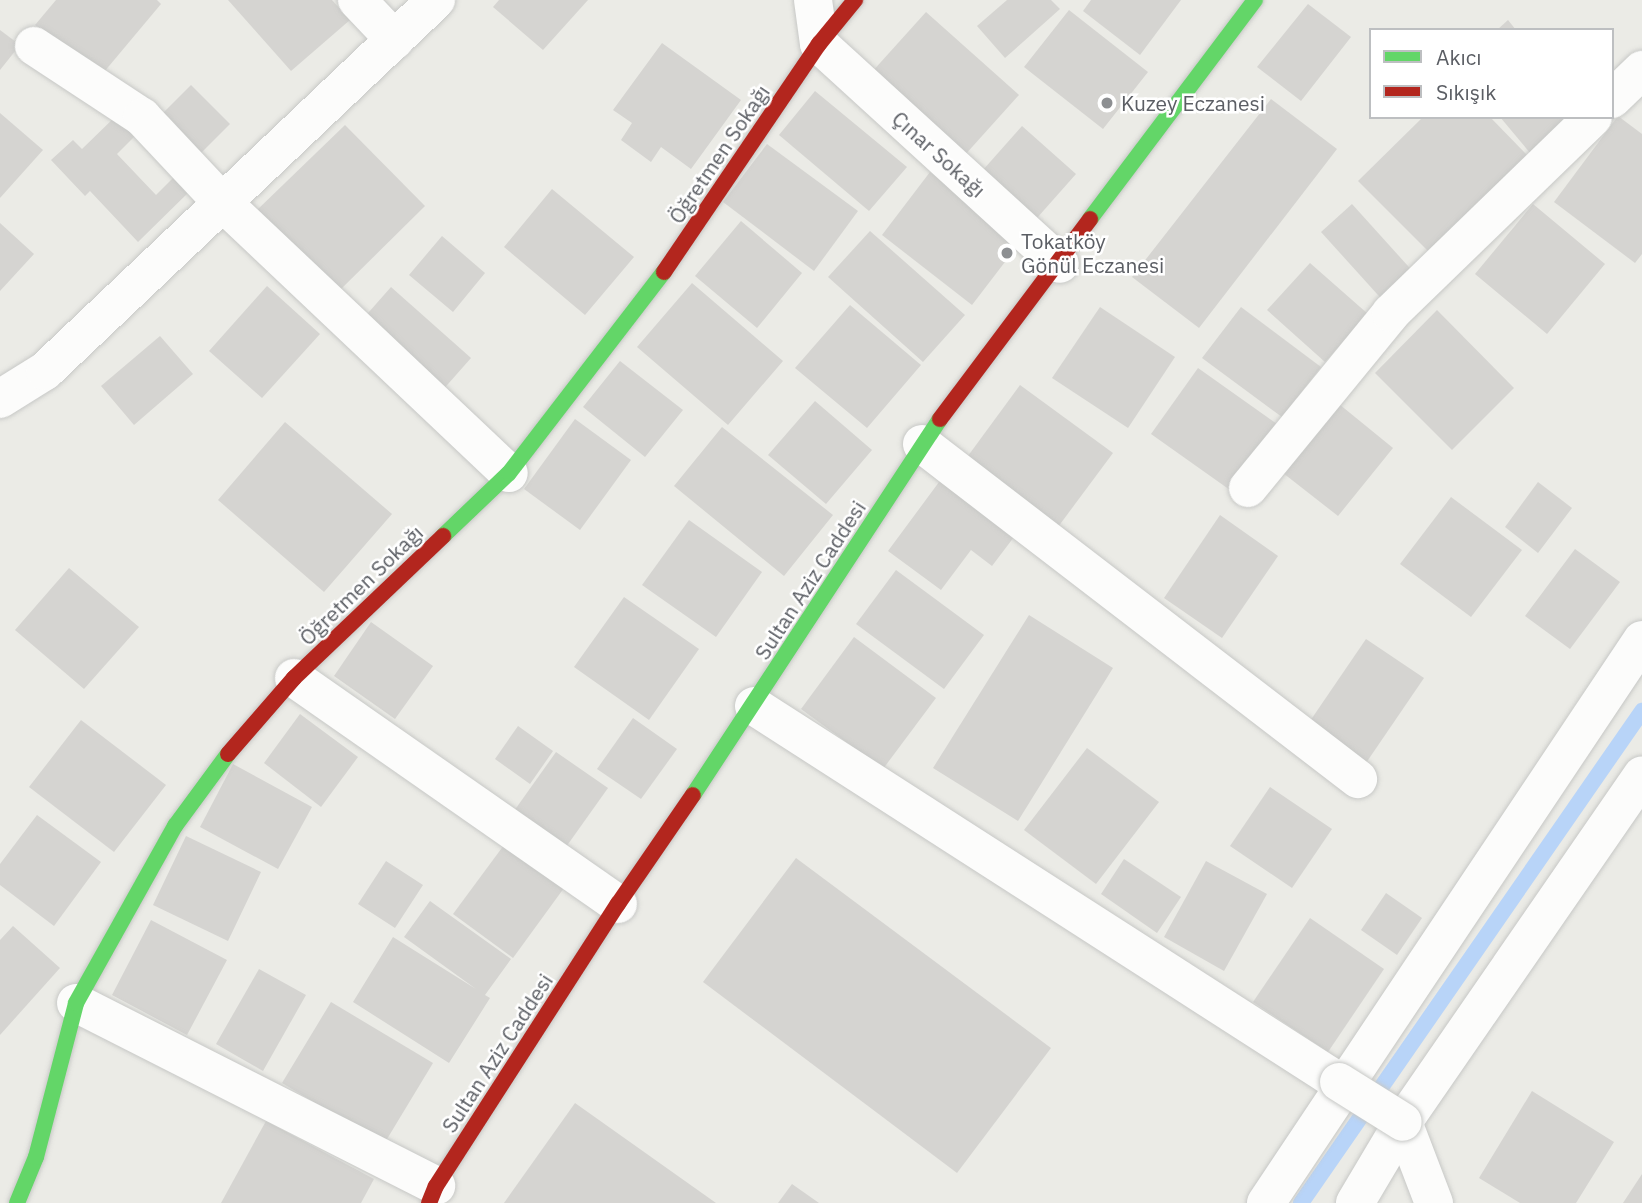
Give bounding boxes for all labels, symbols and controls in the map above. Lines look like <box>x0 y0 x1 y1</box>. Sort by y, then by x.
legend <box>1369 28 1614 119</box>
text: Akıcı <box>1436 43 1482 71</box>
text: Sıkışık <box>1436 78 1496 106</box>
street label: Öğretmen Sokağı <box>663 80 775 228</box>
place label: Kuzey Eczanesi <box>1121 90 1265 116</box>
marker: Kuzey Eczanesi <box>1099 95 1115 111</box>
street label: Çınar Sokağı <box>887 106 991 202</box>
place label: Tokatköy Gönül Eczanesi <box>1021 228 1164 278</box>
marker: Tokatköy Gönül Eczanesi <box>999 245 1015 261</box>
street label: Sultan Aziz Caddesi <box>749 496 871 664</box>
street label: Öğretmen Sokağı <box>294 520 428 650</box>
street label: Sultan Aziz Caddesi <box>436 969 558 1137</box>

